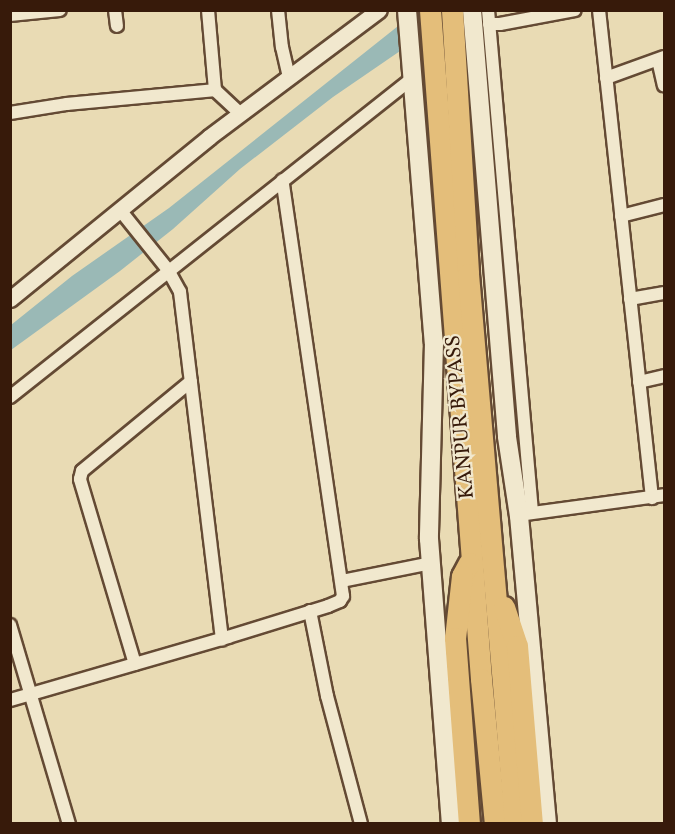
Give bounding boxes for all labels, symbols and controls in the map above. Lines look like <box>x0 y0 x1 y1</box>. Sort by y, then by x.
street label: KANPUR BYPASS <box>441 334 481 500</box>

